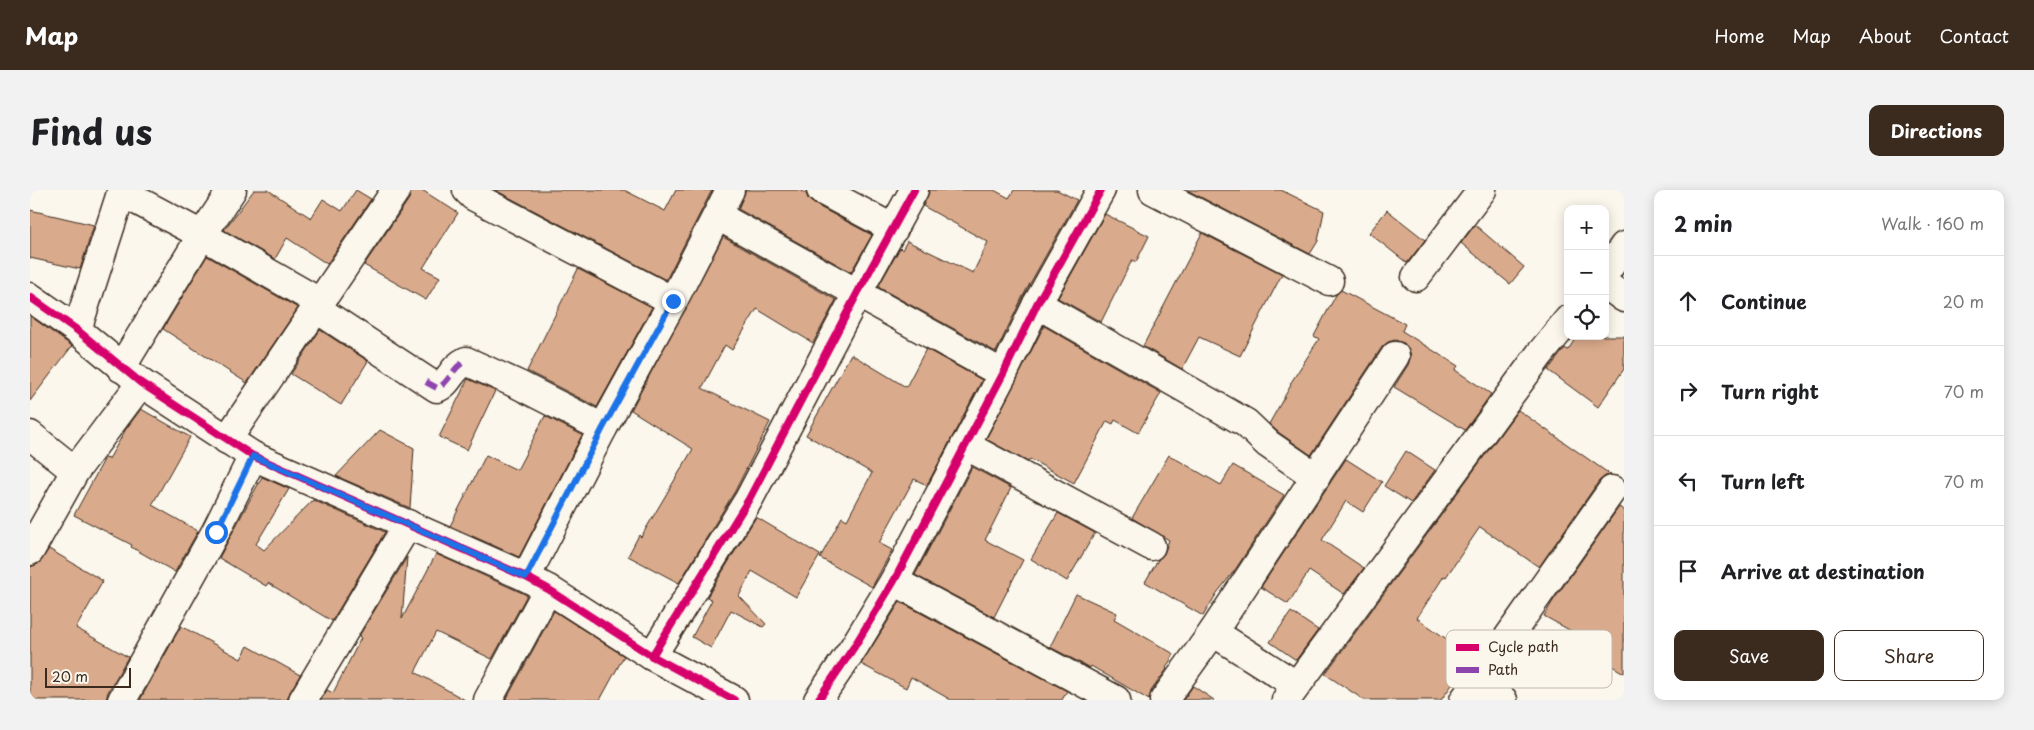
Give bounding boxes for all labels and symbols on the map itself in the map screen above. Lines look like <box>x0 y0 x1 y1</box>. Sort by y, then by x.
route end <box>662 290 685 313</box>
route start <box>205 521 228 544</box>
legend <box>1446 630 1612 688</box>
text: Cycle path <box>1488 636 1559 657</box>
text: Path <box>1488 659 1518 680</box>
scale bar <box>45 665 131 688</box>

